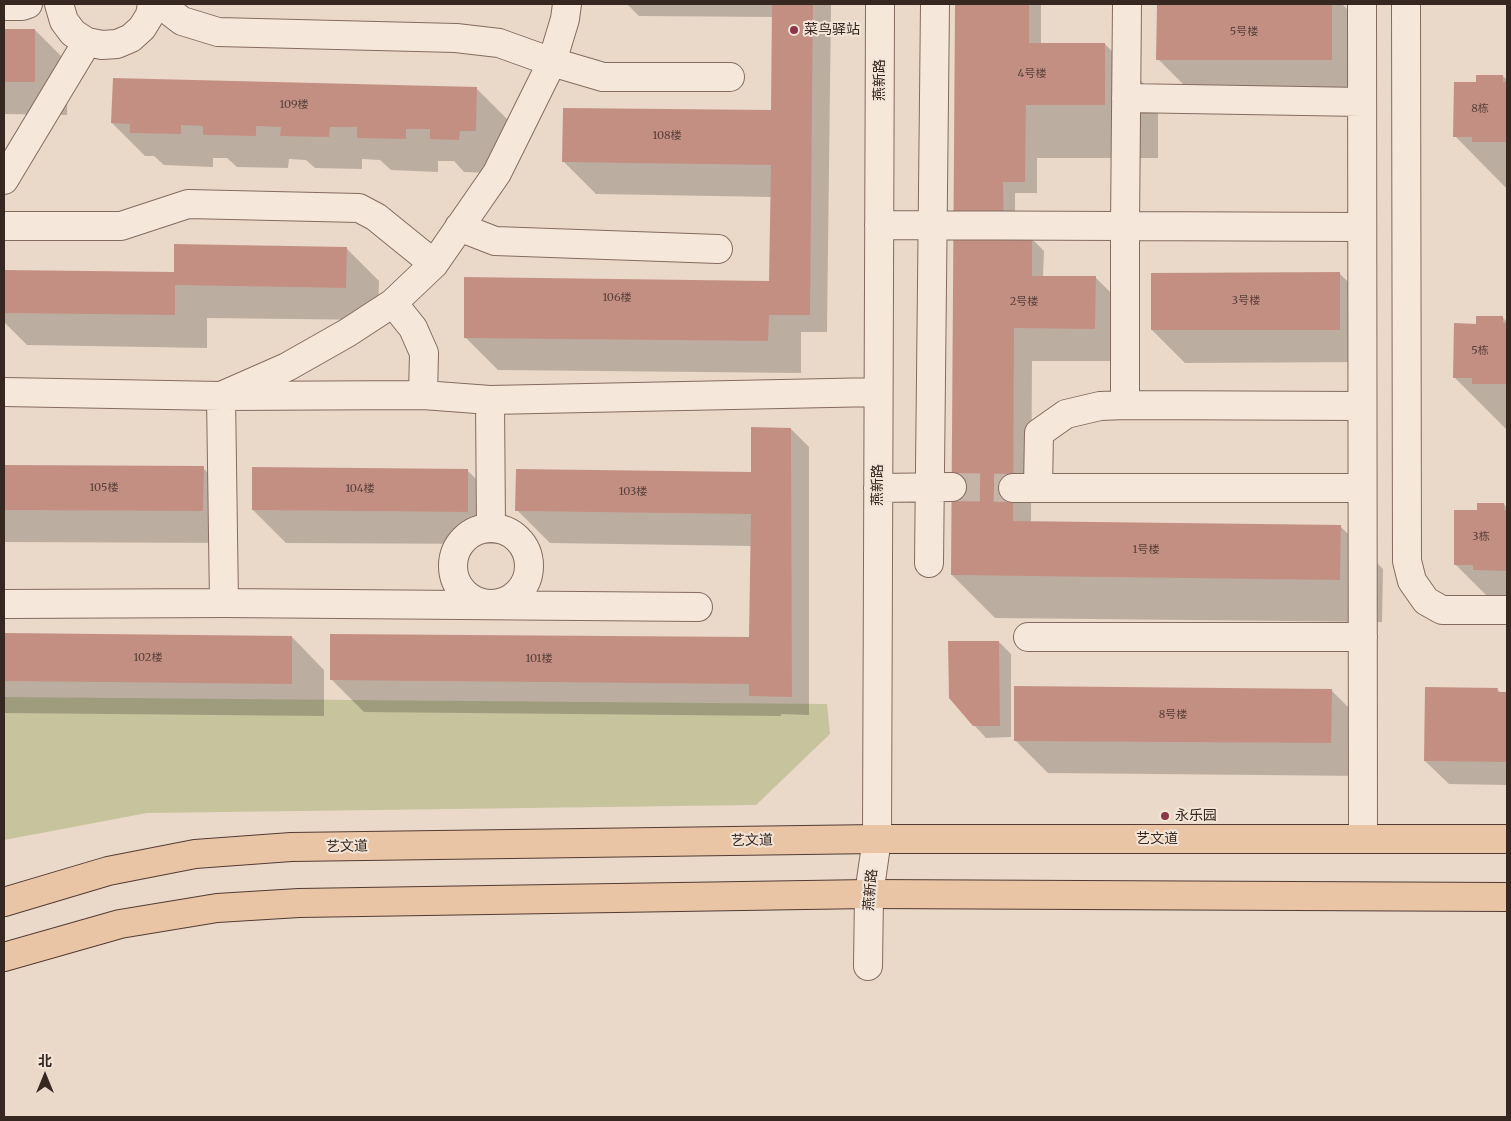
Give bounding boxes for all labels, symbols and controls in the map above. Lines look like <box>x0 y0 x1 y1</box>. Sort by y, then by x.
place label: 菜鸟驿站 <box>804 22 860 38</box>
marker: 菜鸟驿站 <box>788 24 800 36</box>
house number: 5号楼 <box>1230 25 1258 39</box>
street label: 燕新路 <box>872 59 888 101</box>
house number: 4号楼 <box>1018 67 1046 81</box>
house number: 109楼 <box>279 98 309 112</box>
house number: 8栋 <box>1471 102 1489 116</box>
house number: 108楼 <box>652 129 682 143</box>
house number: 106楼 <box>602 291 632 305</box>
house number: 3号楼 <box>1232 294 1260 308</box>
house number: 2号楼 <box>1010 295 1038 309</box>
house number: 5栋 <box>1471 344 1489 358</box>
street label: 燕新路 <box>870 464 886 506</box>
house number: 105楼 <box>90 481 118 495</box>
house number: 104楼 <box>345 482 375 496</box>
house number: 103楼 <box>619 485 647 499</box>
house number: 3栋 <box>1472 530 1490 544</box>
house number: 1号楼 <box>1133 543 1159 557</box>
house number: 102楼 <box>134 651 162 665</box>
house number: 101楼 <box>525 652 553 666</box>
house number: 8号楼 <box>1159 708 1187 722</box>
place label: 永乐园 <box>1175 808 1217 824</box>
marker: 永乐园 <box>1159 810 1171 822</box>
street label: 艺文道 <box>1136 831 1178 847</box>
street label: 艺文道 <box>731 832 773 850</box>
street label: 艺文道 <box>326 838 368 856</box>
street label: 燕新路 <box>861 868 881 912</box>
north arrow <box>20 1051 70 1101</box>
text: 北 <box>38 1052 52 1070</box>

